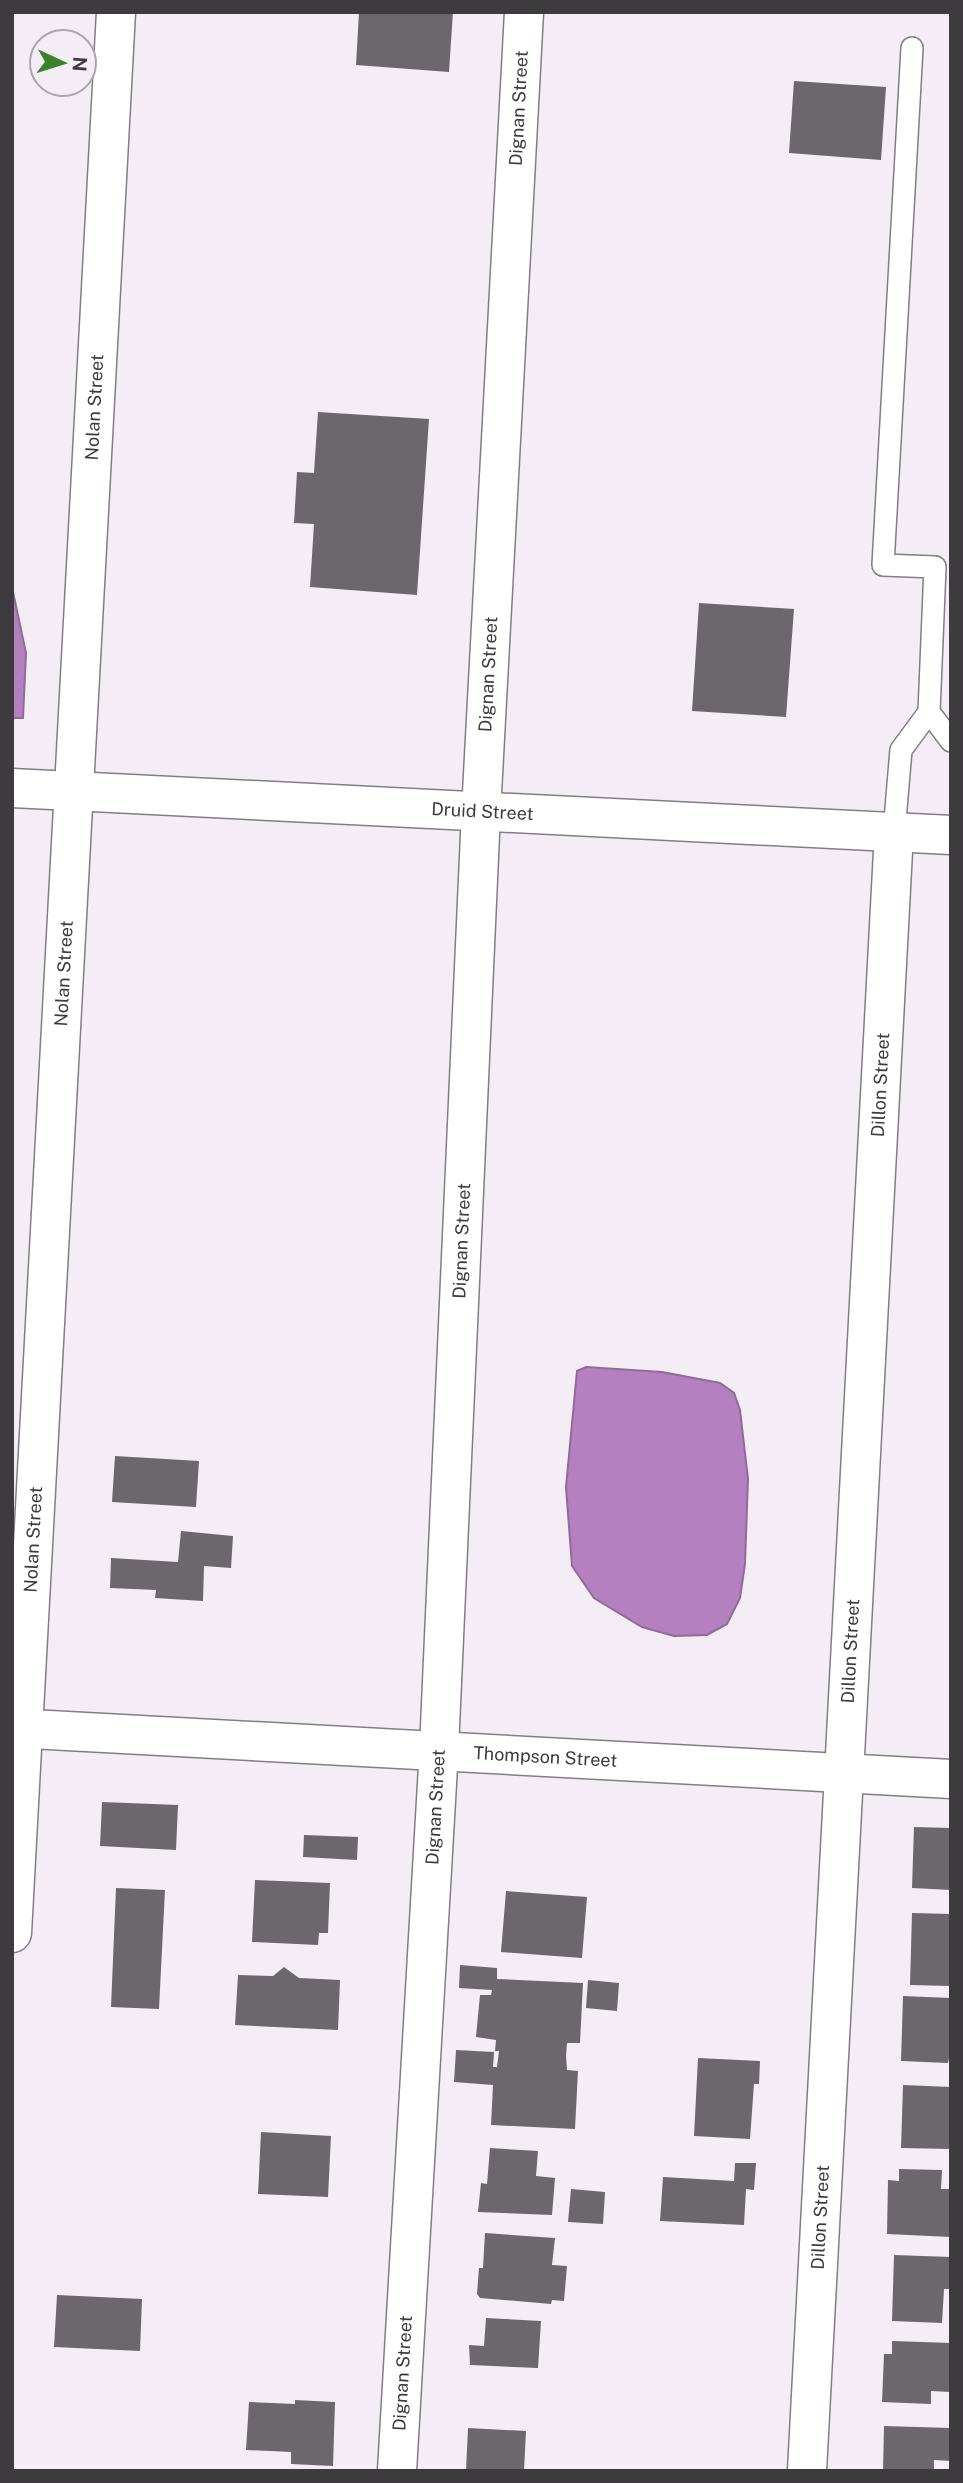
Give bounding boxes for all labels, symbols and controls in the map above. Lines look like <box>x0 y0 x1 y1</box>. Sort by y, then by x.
north arrow <box>28 28 98 98</box>
street label: Dignan Street <box>505 50 532 167</box>
text: N <box>68 56 91 72</box>
street label: Nolan Street <box>81 354 107 461</box>
street label: Dignan Street <box>474 616 501 733</box>
street label: Druid Street <box>431 798 534 824</box>
street label: Nolan Street <box>50 920 77 1027</box>
street label: Dillon Street <box>867 1032 893 1138</box>
street label: Dignan Street <box>448 1182 474 1299</box>
street label: Nolan Street <box>19 1486 46 1593</box>
street label: Dillon Street <box>837 1598 863 1704</box>
street label: Thompson Street <box>473 1742 618 1771</box>
street label: Dignan Street <box>421 1749 449 1866</box>
street label: Dillon Street <box>807 2164 833 2270</box>
street label: Dignan Street <box>388 2315 416 2432</box>

